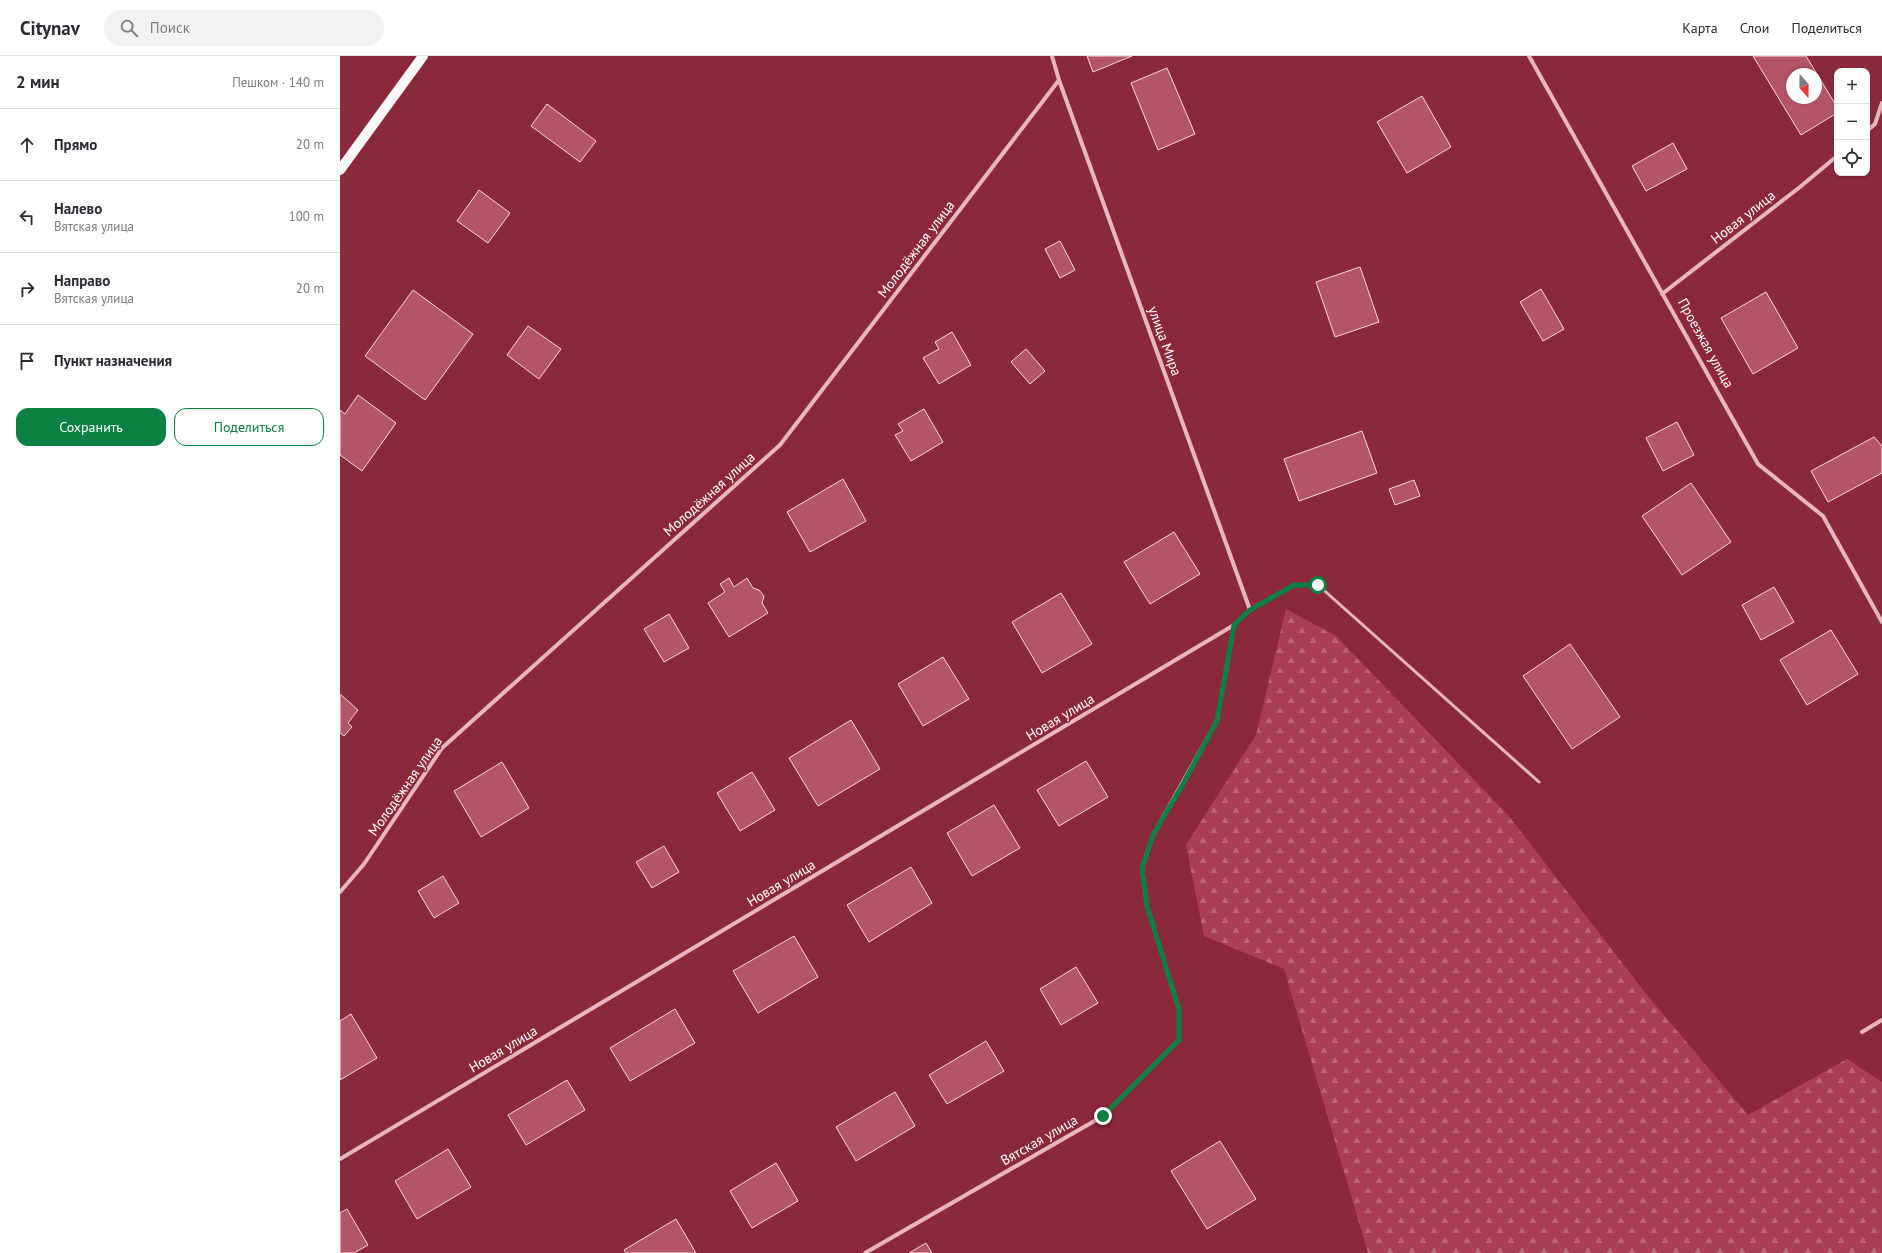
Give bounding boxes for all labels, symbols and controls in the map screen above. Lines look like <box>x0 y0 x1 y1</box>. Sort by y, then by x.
search box <box>104 10 384 46</box>
text: Citynav <box>20 16 80 40</box>
icon: search <box>118 17 140 39</box>
text: Поиск <box>150 18 190 37</box>
text: Карта <box>1682 19 1718 37</box>
text: Слои <box>1740 19 1769 37</box>
text: Поделиться <box>1791 19 1862 37</box>
north arrow <box>1786 68 1822 104</box>
map controls <box>1834 68 1870 176</box>
button: + <box>1834 68 1870 104</box>
text: 2 мин <box>16 71 60 93</box>
text: Пешком · 140 m <box>232 74 324 91</box>
button: − <box>1834 104 1870 140</box>
icon: ahead <box>16 134 38 156</box>
text: Прямо <box>54 135 97 154</box>
text: 20 m <box>296 136 324 153</box>
button: locate <box>1834 140 1870 176</box>
street label: Новая улица <box>1707 186 1779 248</box>
street label: Молодёжная улица <box>874 197 959 301</box>
text: Налево <box>54 199 102 218</box>
icon: left <box>16 206 38 228</box>
text: 100 m <box>289 208 324 225</box>
text: Вятская улица <box>54 218 134 235</box>
text: Направо <box>54 271 110 290</box>
icon: right <box>16 278 38 300</box>
text: 20 m <box>296 280 324 297</box>
text: Вятская улица <box>54 290 134 307</box>
street label: Проезжая улица <box>1674 295 1738 391</box>
street label: улица Мира <box>1144 304 1186 378</box>
icon: arrive <box>16 350 38 372</box>
text: Пункт назначения <box>54 351 172 370</box>
button: Сохранить <box>16 408 166 446</box>
button: Поделиться <box>174 408 324 446</box>
street label: Молодёжная улица <box>659 448 759 540</box>
route start <box>1309 576 1327 594</box>
street label: Новая улица <box>1022 689 1098 745</box>
street label: Молодёжная улица <box>364 733 446 839</box>
street label: Новая улица <box>743 855 819 911</box>
street label: Новая улица <box>465 1021 541 1077</box>
route end <box>1094 1107 1112 1125</box>
street label: Вятская улица <box>997 1111 1081 1169</box>

